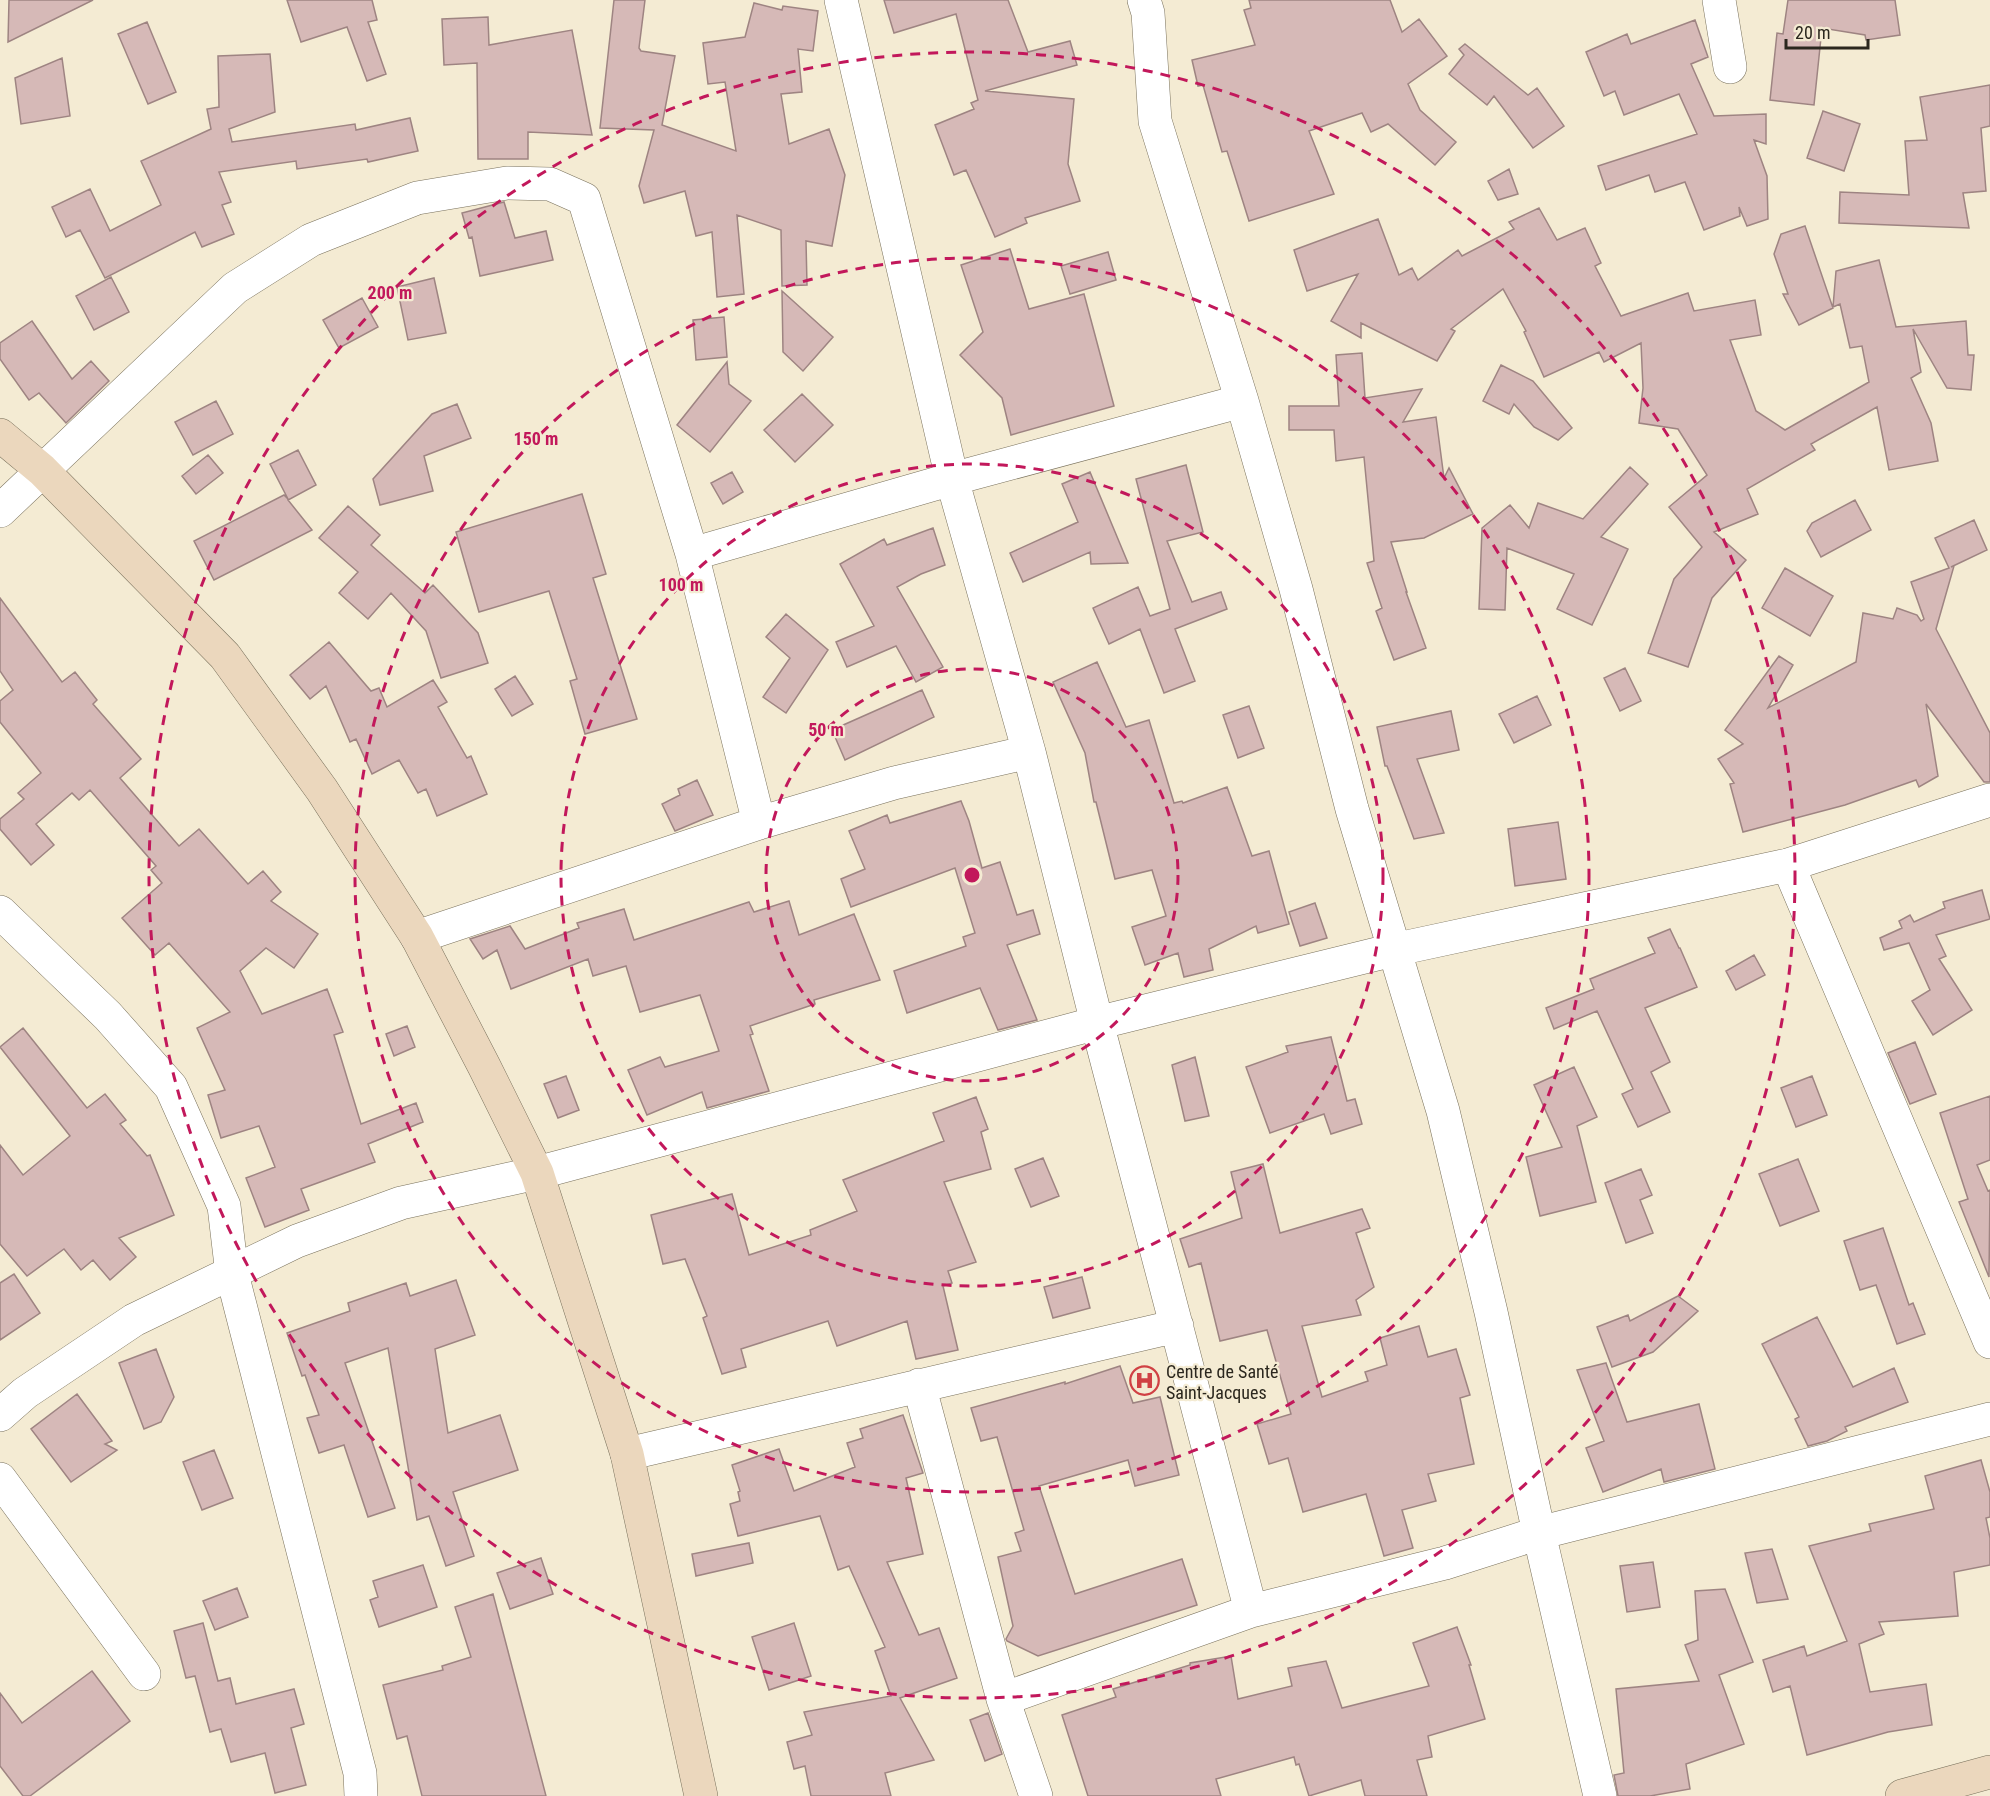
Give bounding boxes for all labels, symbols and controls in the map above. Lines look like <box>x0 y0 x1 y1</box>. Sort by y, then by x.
scale bar <box>1786 12 1868 50</box>
text: 20 m <box>1795 22 1830 43</box>
text: 200 m <box>368 282 412 303</box>
text: 150 m <box>514 428 558 449</box>
text: 100 m <box>659 574 703 595</box>
text: 50 m <box>808 719 844 740</box>
centre of rings <box>962 865 982 885</box>
place label: Centre de Santé Saint-Jacques <box>1166 1361 1279 1403</box>
hospital icon: Centre de Santé Saint-Jacques <box>1129 1365 1161 1397</box>

